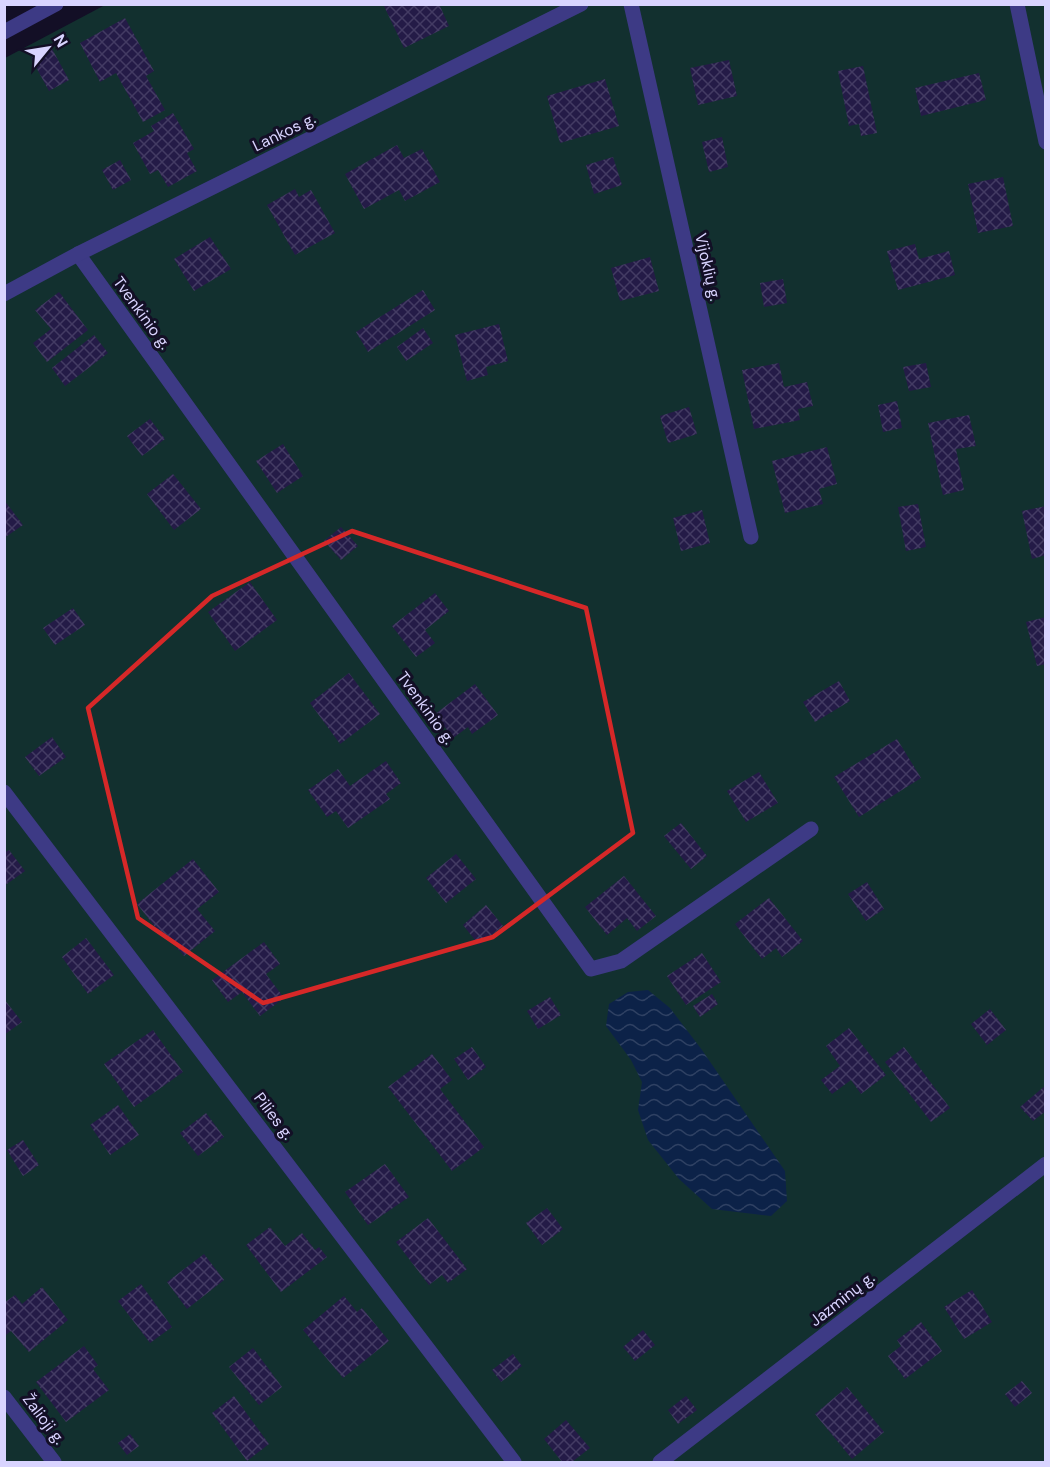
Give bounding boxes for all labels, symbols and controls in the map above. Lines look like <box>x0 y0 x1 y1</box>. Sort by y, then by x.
north arrow <box>18 18 78 78</box>
text: N <box>49 30 73 51</box>
street label: Lankos g. <box>249 108 319 156</box>
street label: Vijoklių g. <box>690 231 726 303</box>
street label: Tvenkinio g. <box>108 272 176 354</box>
street label: Tvenkinio g. <box>392 667 460 749</box>
street label: Pilies g. <box>249 1088 299 1144</box>
street label: Jazminų g. <box>805 1267 879 1331</box>
street label: Žalioji g. <box>18 1389 70 1449</box>

